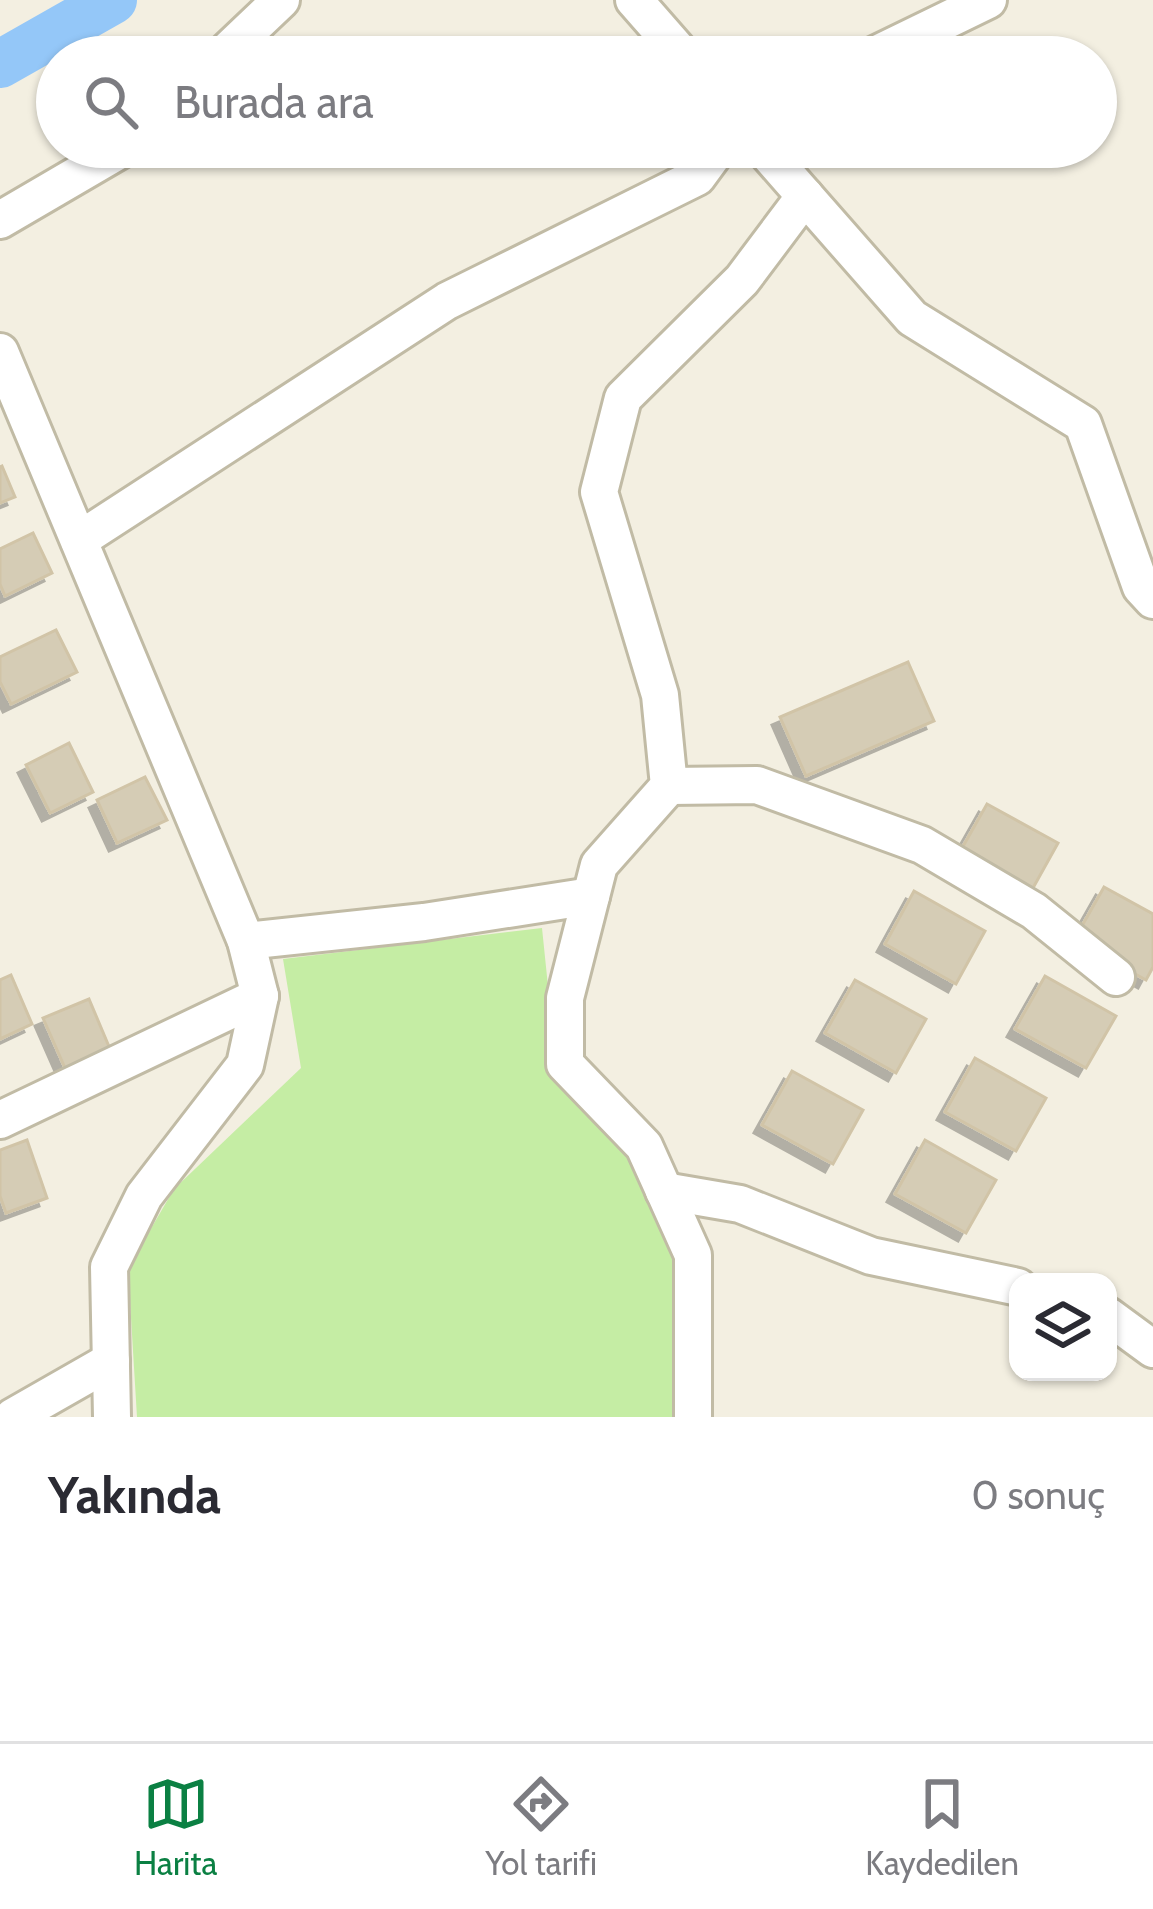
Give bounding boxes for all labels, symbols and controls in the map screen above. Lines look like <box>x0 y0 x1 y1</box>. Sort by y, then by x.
search box <box>36 36 1117 168</box>
icon: search <box>78 69 144 135</box>
text: Burada ara <box>174 75 374 129</box>
map controls <box>1009 1273 1117 1381</box>
button: layers <box>1009 1273 1117 1381</box>
text: Yakında <box>48 1464 221 1526</box>
text: 0 sonuç <box>971 1471 1105 1519</box>
tab: Harita <box>134 1771 217 1883</box>
tab: Yol tarifi <box>485 1771 597 1883</box>
tab: Kaydedilen <box>865 1771 1019 1883</box>

